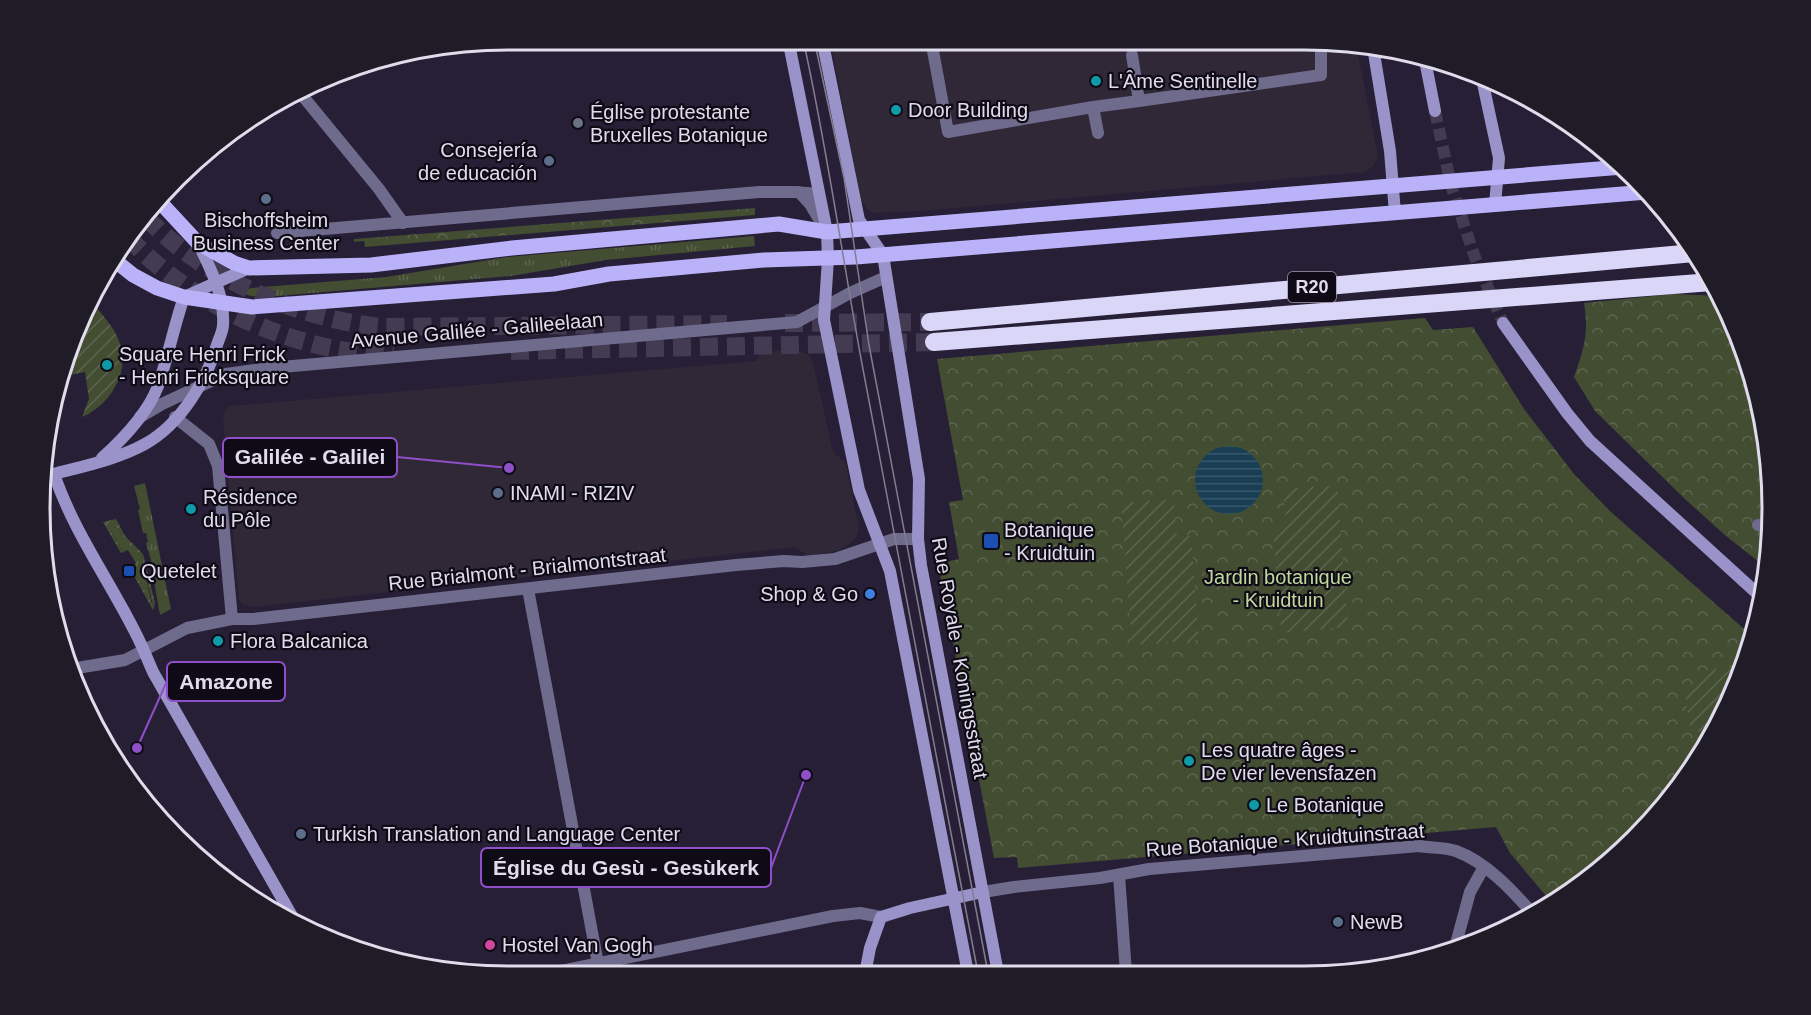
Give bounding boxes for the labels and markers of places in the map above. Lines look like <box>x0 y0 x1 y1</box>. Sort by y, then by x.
place label: L'Âme Sentinelle <box>1108 70 1257 92</box>
marker: L'Âme Sentinelle <box>1089 74 1103 88</box>
place label: Door Building <box>908 99 1028 121</box>
place label: Église protestante Bruxelles Botanique <box>590 101 768 146</box>
marker: Door Building <box>889 103 903 117</box>
marker: Église protestante Bruxelles Botanique <box>571 116 585 130</box>
place label: Consejería de educación <box>418 139 538 184</box>
marker: Consejería de educación <box>542 154 556 168</box>
marker: Bischoffsheim Business Center <box>259 192 273 206</box>
place label: Bischoffsheim Business Center <box>193 209 340 254</box>
place label: Square Henri Frick - Henri Fricksquare <box>119 343 289 388</box>
marker: Square Henri Frick - Henri Fricksquare <box>100 358 114 372</box>
callout: Galilée - Galilei <box>223 438 397 477</box>
place label: INAMI - RIZIV <box>510 482 635 504</box>
place label: Résidence du Pôle <box>203 486 298 531</box>
marker: INAMI - RIZIV <box>491 486 505 500</box>
marker: Résidence du Pôle <box>184 502 198 516</box>
place label: Botanique - Kruidtuin <box>1004 519 1095 564</box>
marker: Botanique - Kruidtuin <box>982 532 1000 550</box>
place label: Quetelet <box>141 560 217 582</box>
marker: Quetelet <box>122 564 136 578</box>
place label: Shop & Go <box>760 583 858 605</box>
marker: Shop & Go <box>863 587 877 601</box>
place label: Flora Balcanica <box>230 630 369 652</box>
marker: Flora Balcanica <box>211 634 225 648</box>
callout: Amazone <box>167 662 285 701</box>
place label: Les quatre âges - De vier levensfazen <box>1201 739 1377 784</box>
marker: Les quatre âges - De vier levensfazen <box>1182 754 1196 768</box>
place label: Le Botanique <box>1266 794 1384 816</box>
marker: Le Botanique <box>1247 798 1261 812</box>
place label: Turkish Translation and Language Center <box>313 823 681 845</box>
marker: Turkish Translation and Language Center <box>294 827 308 841</box>
callout: Église du Gesù - Gesùkerk <box>481 848 771 887</box>
place label: NewB <box>1350 911 1403 933</box>
marker: NewB <box>1331 915 1345 929</box>
place label: Hostel Van Gogh <box>502 934 653 956</box>
marker: Hostel Van Gogh <box>483 938 497 952</box>

